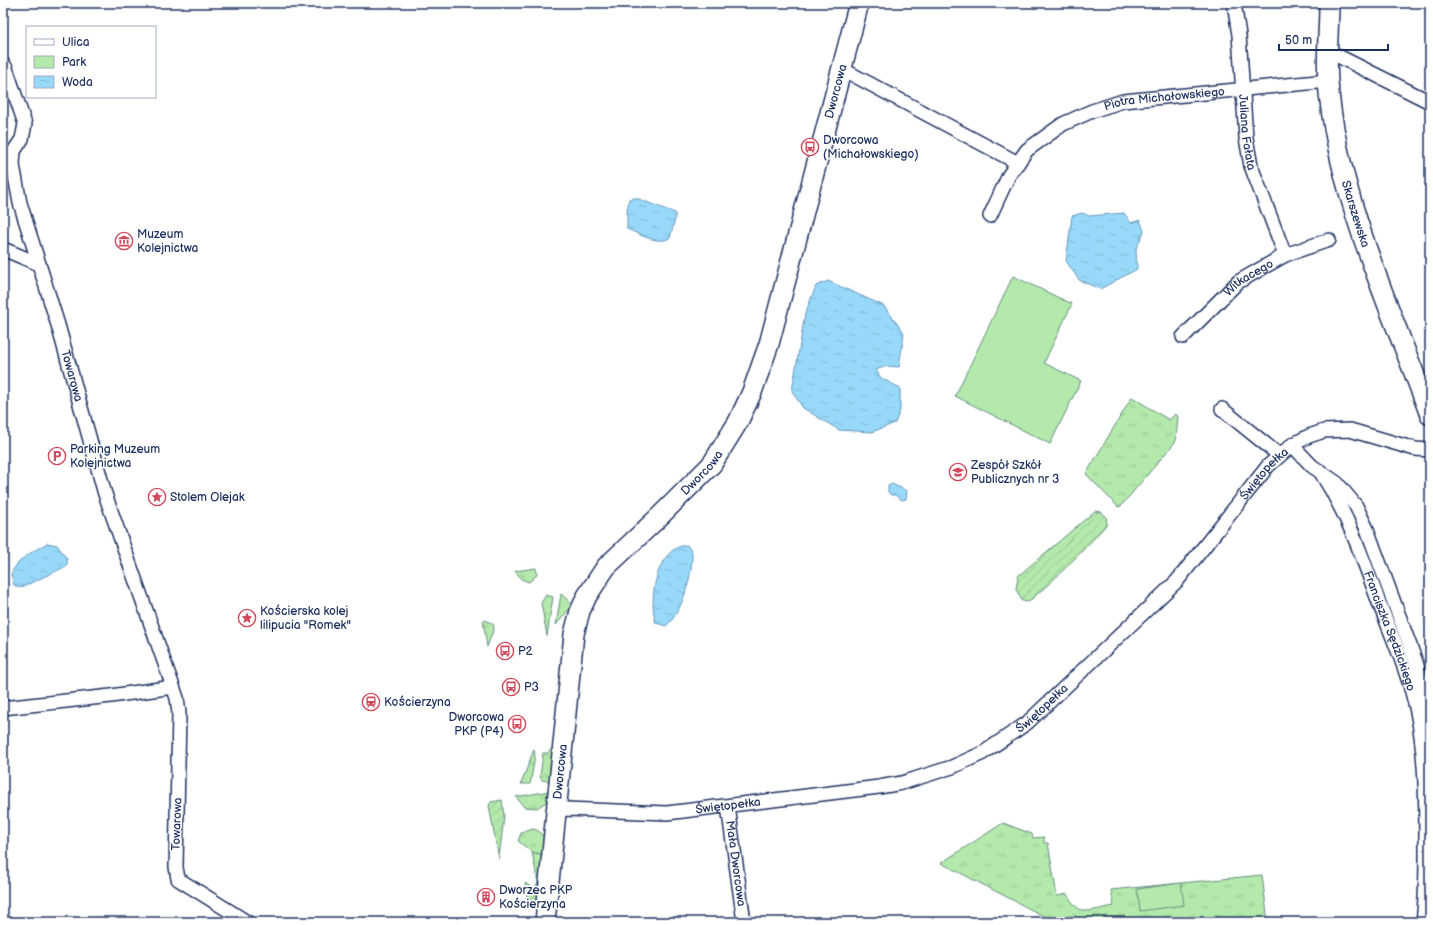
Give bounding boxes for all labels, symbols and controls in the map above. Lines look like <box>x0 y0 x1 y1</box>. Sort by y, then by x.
legend <box>26 26 156 98</box>
scale bar <box>1279 26 1388 52</box>
text: 50 m <box>1285 33 1312 48</box>
text: Ulica <box>62 35 90 50</box>
text: Park <box>62 55 86 70</box>
street label: Dworcowa <box>821 62 850 120</box>
text: Woda <box>62 75 93 90</box>
street label: Piotra Michałowskiego <box>1102 84 1226 114</box>
street label: Juliana Fałata <box>1236 94 1260 173</box>
place label: Dworcowa (Michałowskiego) <box>823 133 919 162</box>
bus stop icon: Dworcowa (Michałowskiego) <box>800 137 820 157</box>
street label: Skarszewska <box>1338 179 1373 249</box>
place label: Muzeum Kolejnictwa <box>137 227 199 256</box>
museum icon: Muzeum Kolejnictwa <box>114 231 134 251</box>
street label: Witkacego <box>1221 256 1276 299</box>
street label: Towarowa <box>58 348 87 404</box>
place label: Parking Muzeum Kolejnictwa <box>70 442 160 471</box>
street label: Świętopełka <box>1235 444 1291 503</box>
parking icon: Parking Muzeum Kolejnictwa <box>47 446 67 466</box>
street label: Dworcowa <box>678 448 726 498</box>
place label: Zespół Szkół Publicznych nr 3 <box>970 458 1059 487</box>
school or university icon: Zespół Szkół Publicznych nr 3 <box>948 462 968 482</box>
place icon: Stolem Olejak <box>147 487 167 507</box>
place label: Stolem Olejak <box>170 490 245 505</box>
street label: Franciszka Sędzickiego <box>1361 569 1419 693</box>
place label: Kościerska kolej lilipucia "Romek" <box>260 604 351 633</box>
place icon: Kościerska kolej lilipucia "Romek" <box>237 608 257 628</box>
bus stop icon: P2 <box>495 641 515 661</box>
place label: P2 <box>518 644 533 659</box>
bus stop icon: P3 <box>501 677 521 697</box>
place label: P3 <box>524 680 539 695</box>
street label: Świętopełka <box>1012 681 1071 736</box>
station icon: Kościerzyna <box>361 692 381 712</box>
place label: Kościerzyna <box>384 695 451 710</box>
place label: Dworcowa PKP (P4) <box>448 710 504 739</box>
bus stop icon: Dworcowa PKP (P4) <box>507 714 527 734</box>
street label: Dworcowa <box>550 743 570 800</box>
street label: Świętopełka <box>694 794 762 817</box>
street label: Towarowa <box>169 797 185 851</box>
street label: Mała Dworcowa <box>723 820 749 907</box>
place label: Dworzec PKP Kościerzyna <box>499 883 573 912</box>
building icon: Dworzec PKP Kościerzyna <box>476 887 496 907</box>

